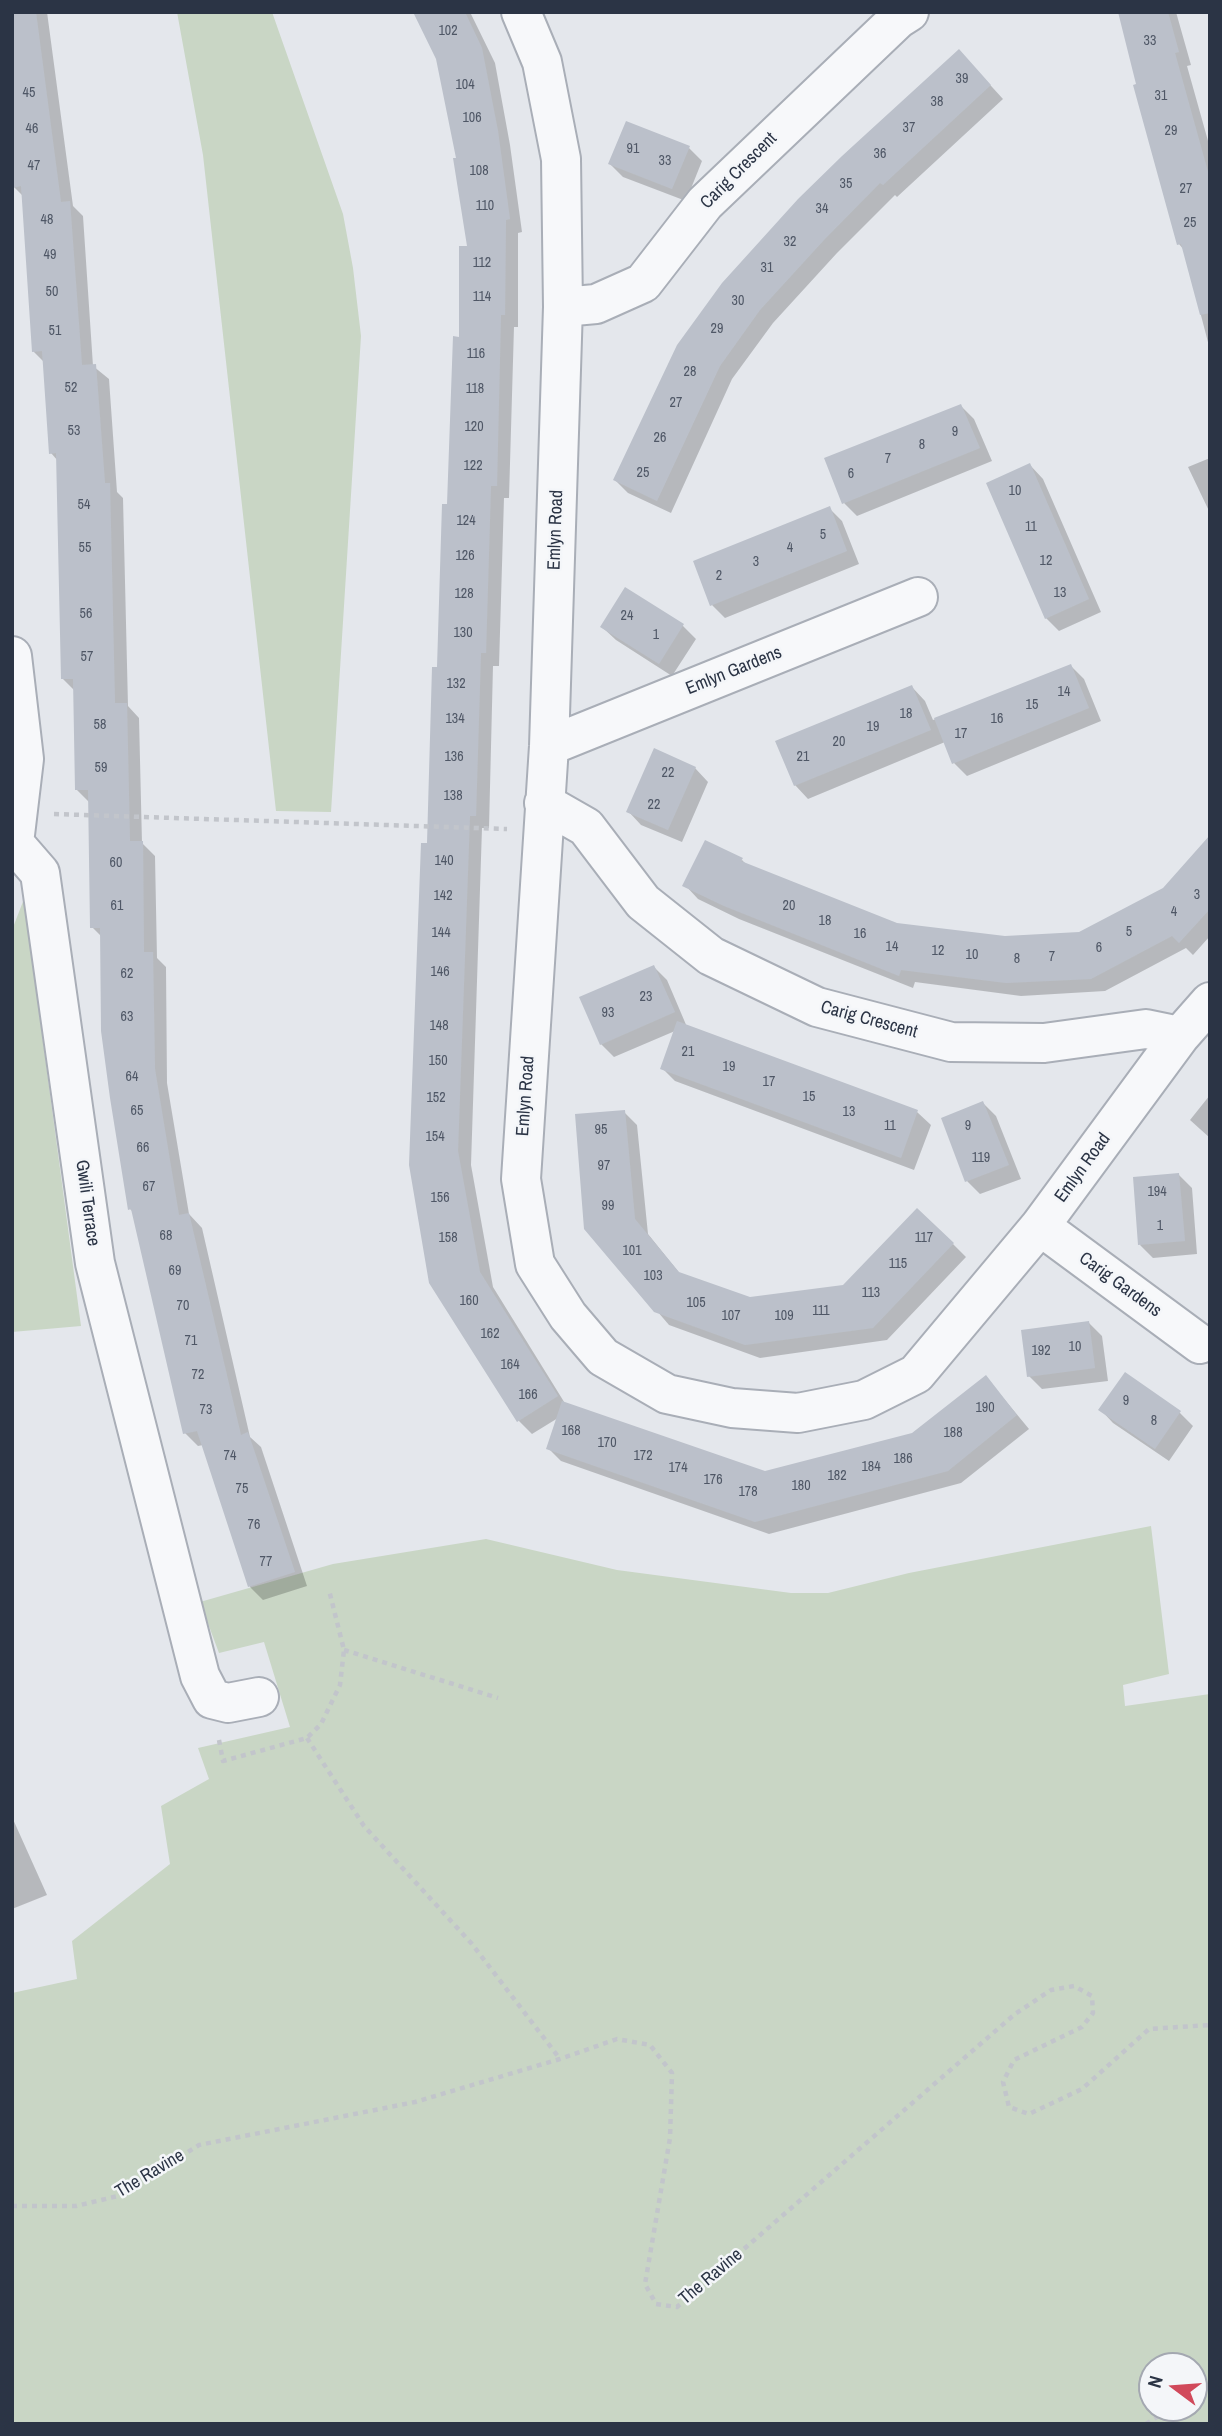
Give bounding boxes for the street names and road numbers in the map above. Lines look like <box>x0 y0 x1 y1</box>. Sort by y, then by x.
street label: Carig Crescent <box>696 128 782 214</box>
street label: Emlyn Road <box>544 489 568 571</box>
street label: Emlyn Gardens <box>683 642 785 700</box>
street label: Carig Crescent <box>818 997 920 1043</box>
street label: Emlyn Road <box>512 1055 540 1137</box>
street label: Emlyn Road <box>1051 1129 1115 1207</box>
street label: Gwili Terrace <box>70 1158 104 1248</box>
street label: Carig Gardens <box>1074 1248 1166 1322</box>
street label: The Ravine <box>112 2145 188 2203</box>
street label: The Ravine <box>675 2244 747 2310</box>

